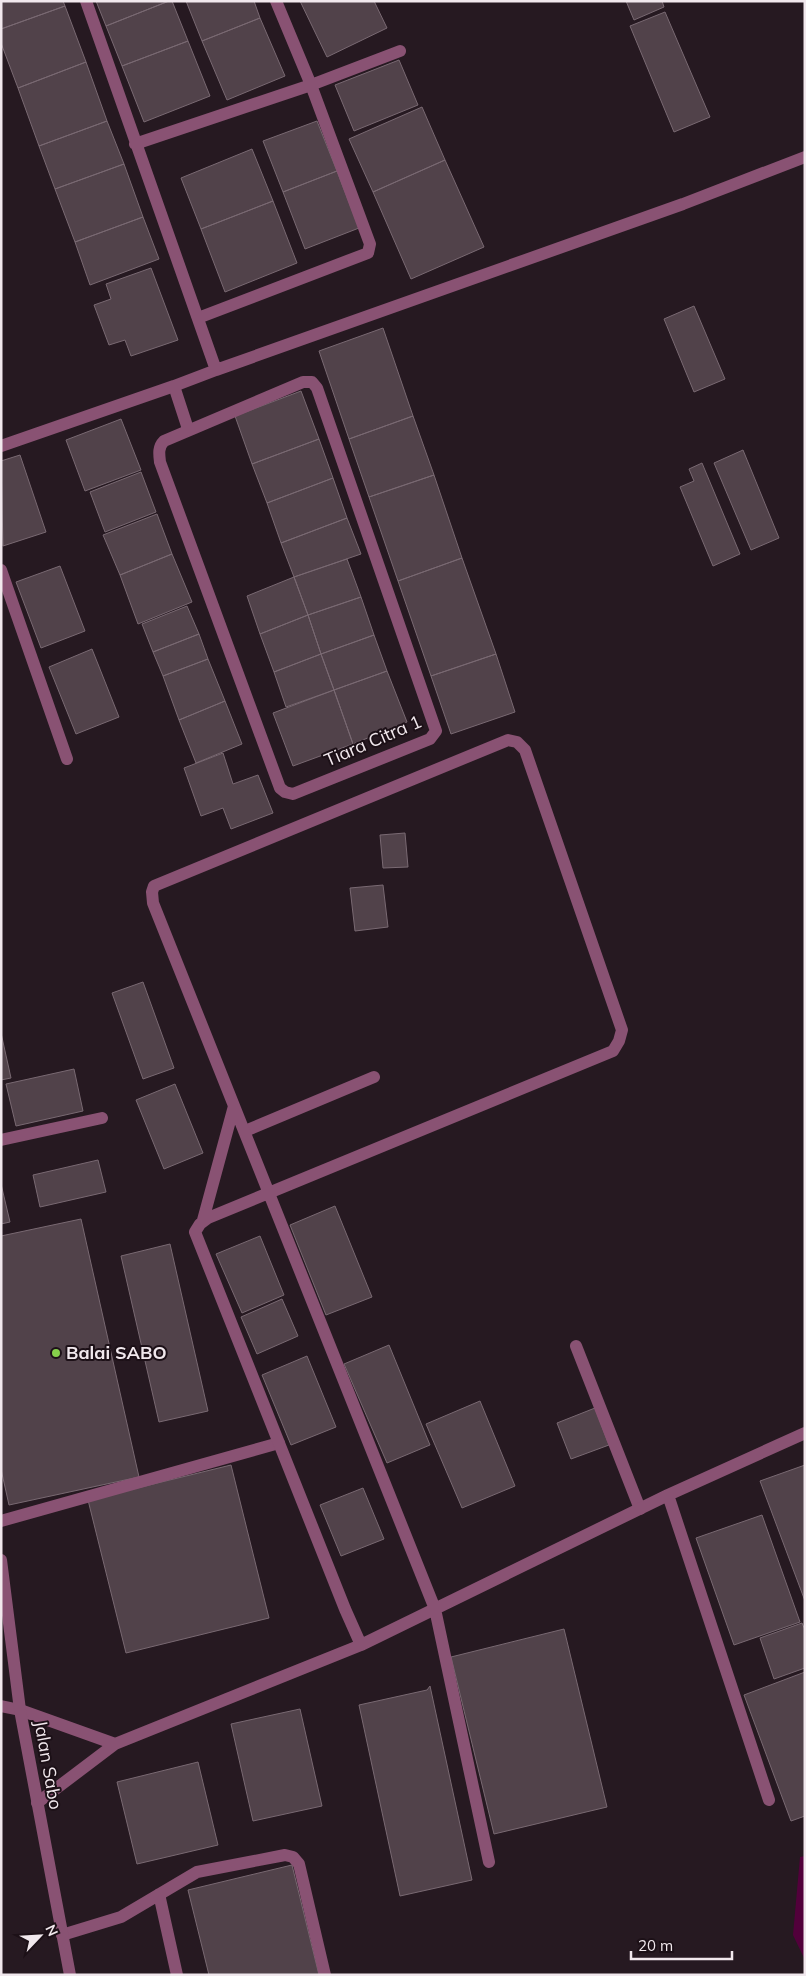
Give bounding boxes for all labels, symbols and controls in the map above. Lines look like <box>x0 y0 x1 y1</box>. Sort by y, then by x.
street label: Tiara Citra 1 <box>321 710 425 771</box>
place label: Balai SABO <box>66 1341 167 1364</box>
marker: Balai SABO <box>50 1347 62 1359</box>
street label: Jalan Sabo <box>29 1719 68 1811</box>
north arrow <box>15 1911 65 1961</box>
text: N <box>41 1922 62 1939</box>
scale bar <box>631 1928 732 1960</box>
text: 20 m <box>638 1936 673 1955</box>

